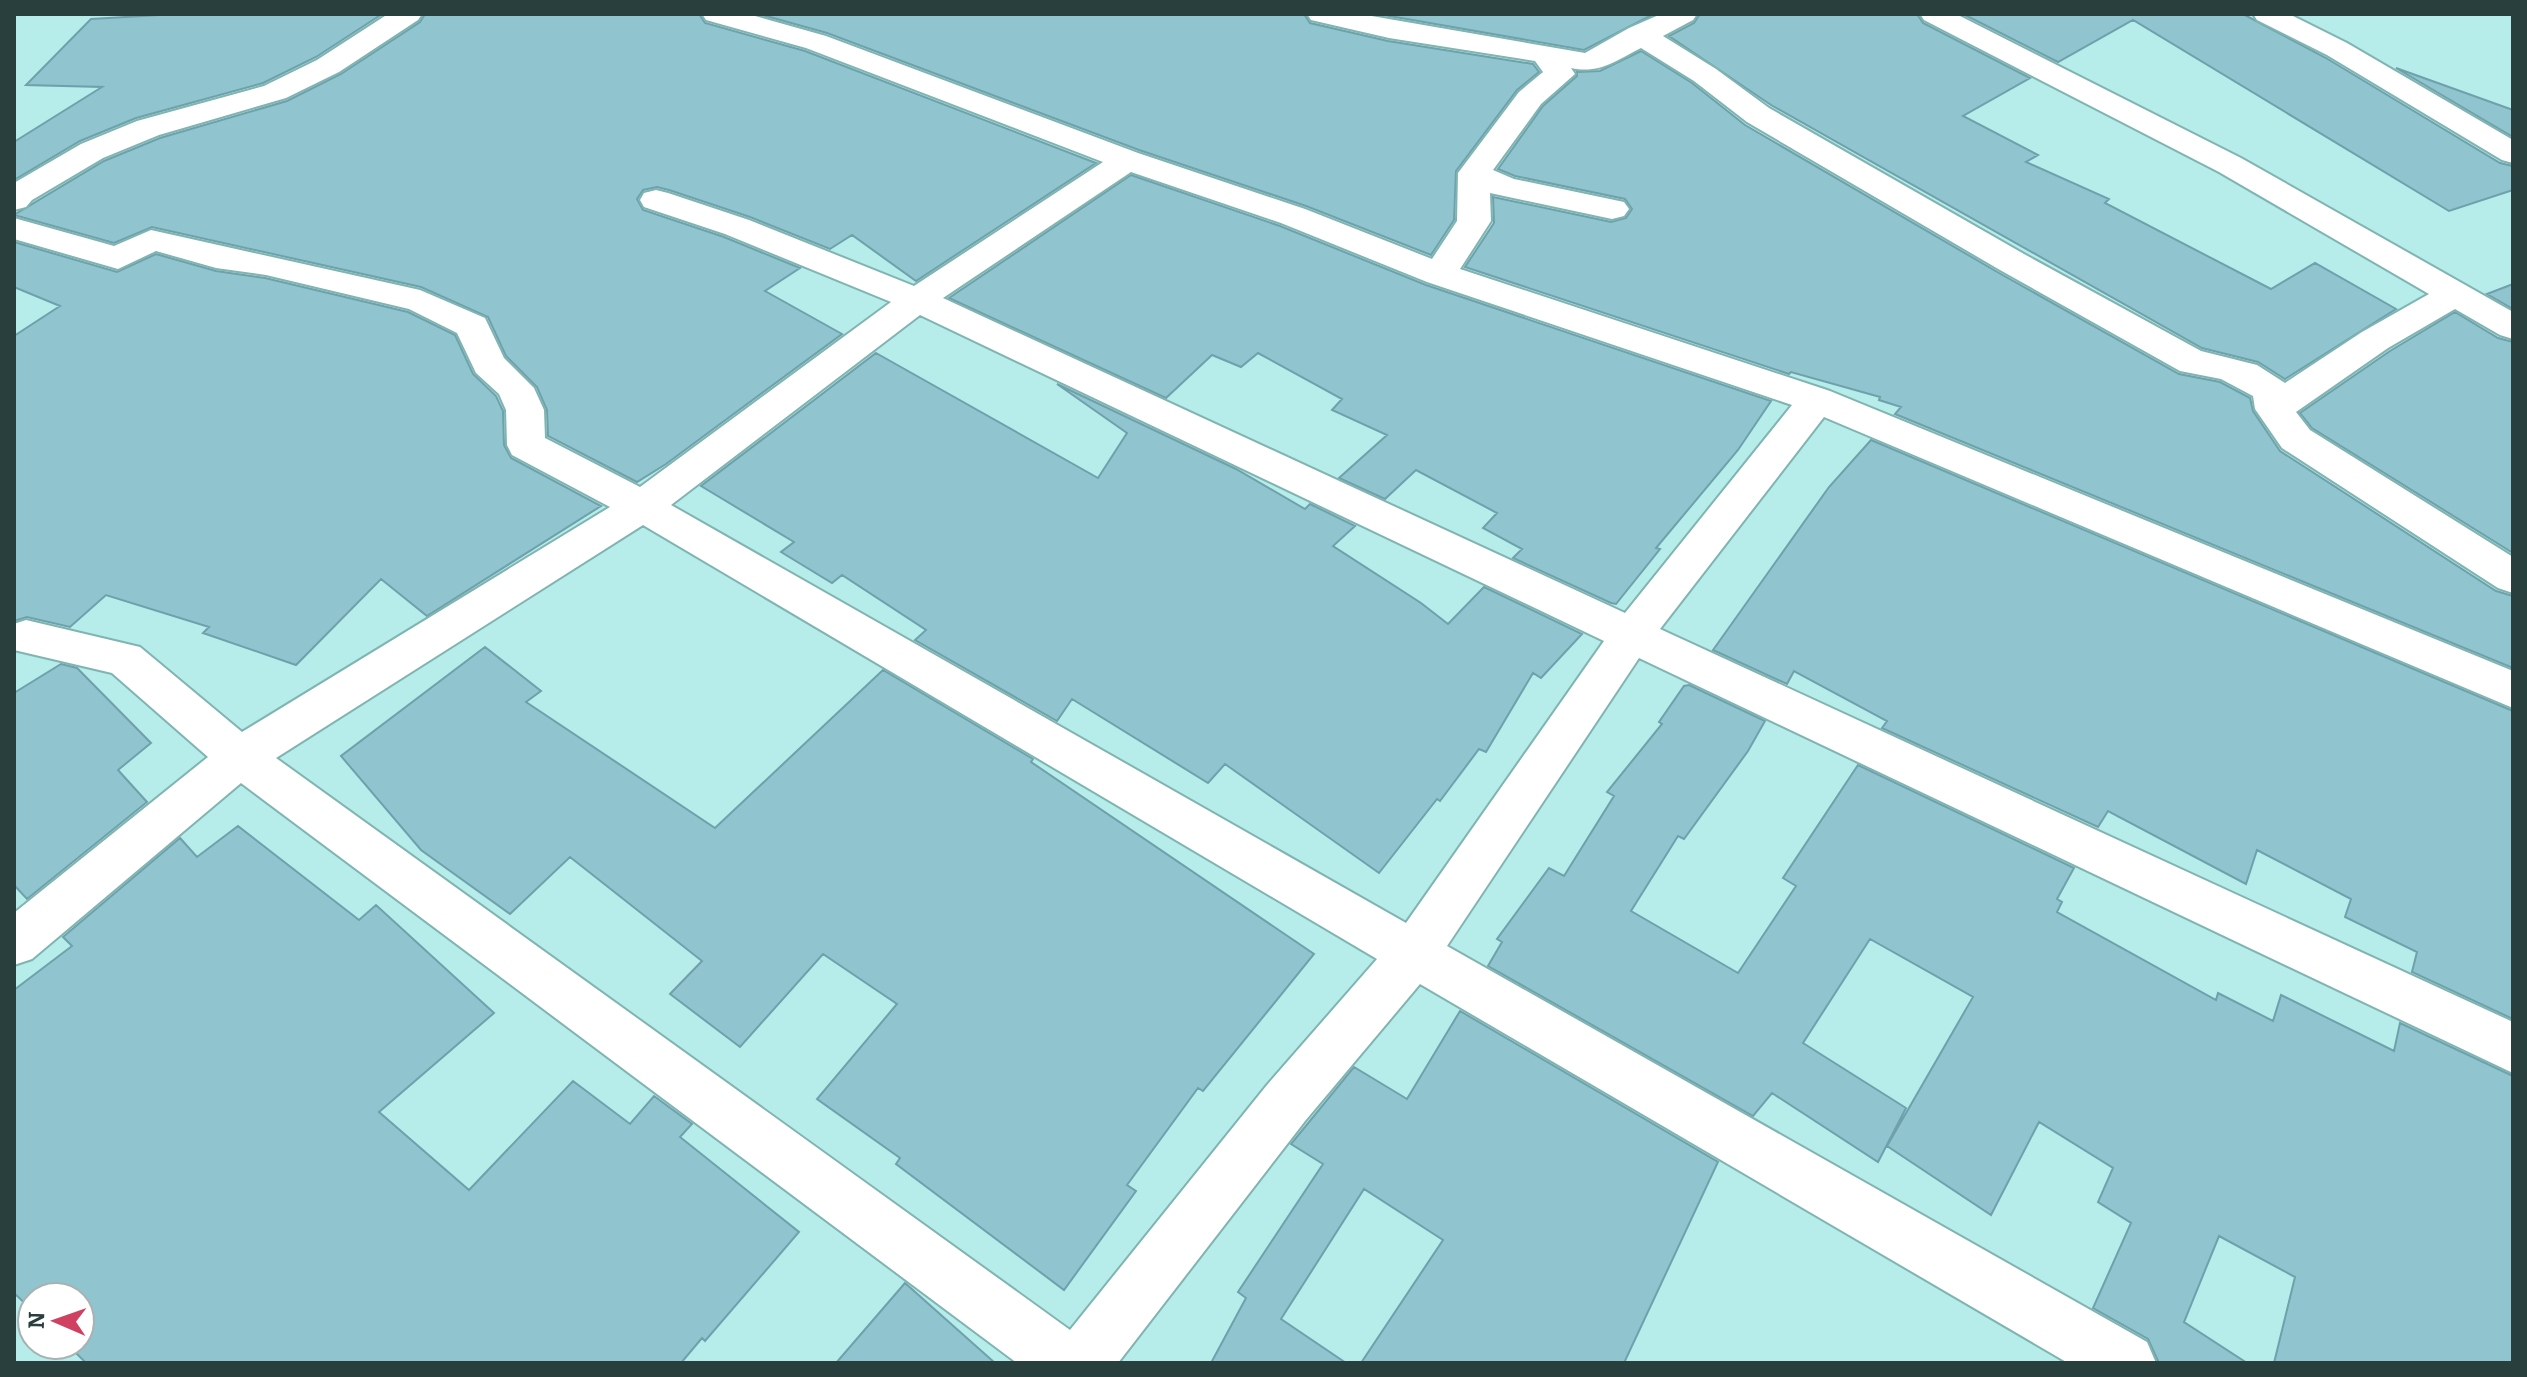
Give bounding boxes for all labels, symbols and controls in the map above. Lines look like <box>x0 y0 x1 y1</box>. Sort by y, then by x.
north arrow <box>16 1281 96 1361</box>
text: N <box>23 1311 50 1329</box>

